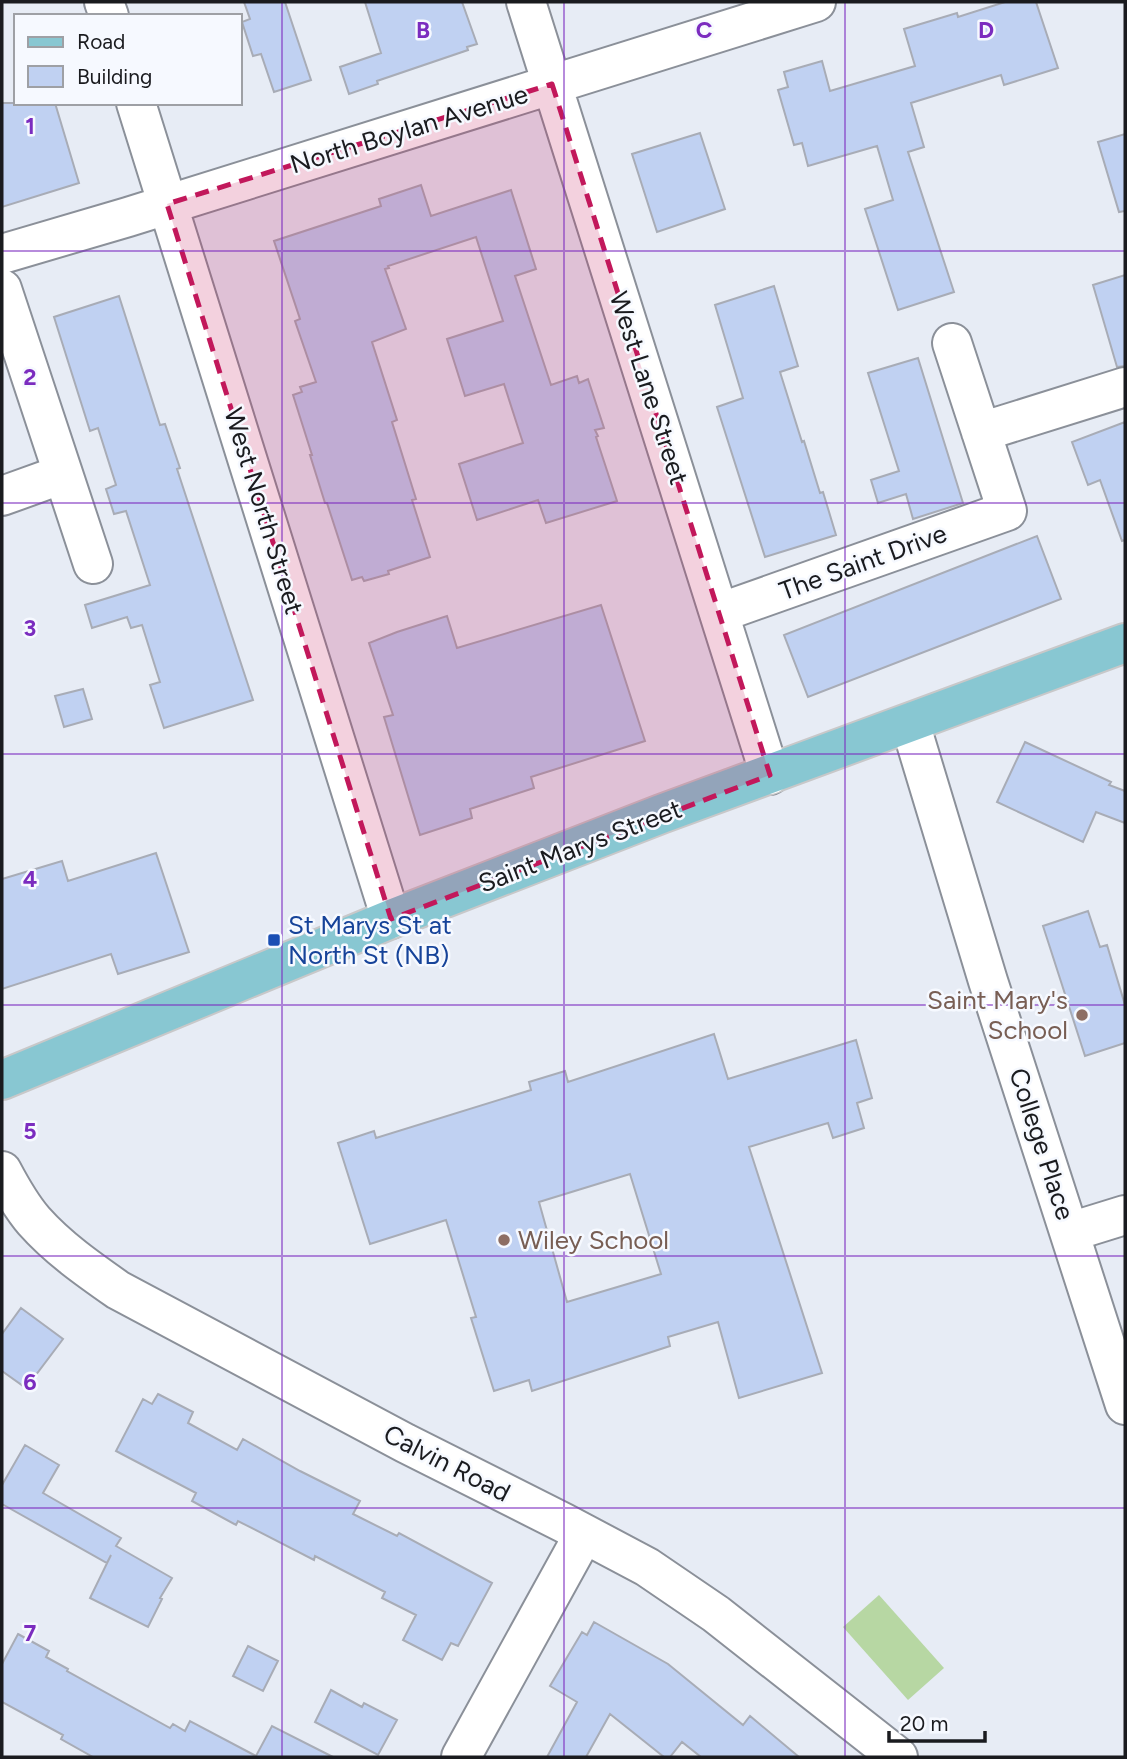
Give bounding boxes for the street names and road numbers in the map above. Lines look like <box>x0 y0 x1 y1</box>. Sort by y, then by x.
street label: North Boylan Avenue <box>286 78 532 180</box>
street label: West Lane Street <box>603 287 695 489</box>
street label: West North Street <box>217 404 311 618</box>
street label: The Saint Drive <box>775 517 951 607</box>
street label: Saint Marys Street <box>474 792 686 899</box>
street label: College Place <box>1002 1064 1082 1224</box>
street label: Calvin Road <box>378 1417 516 1509</box>

